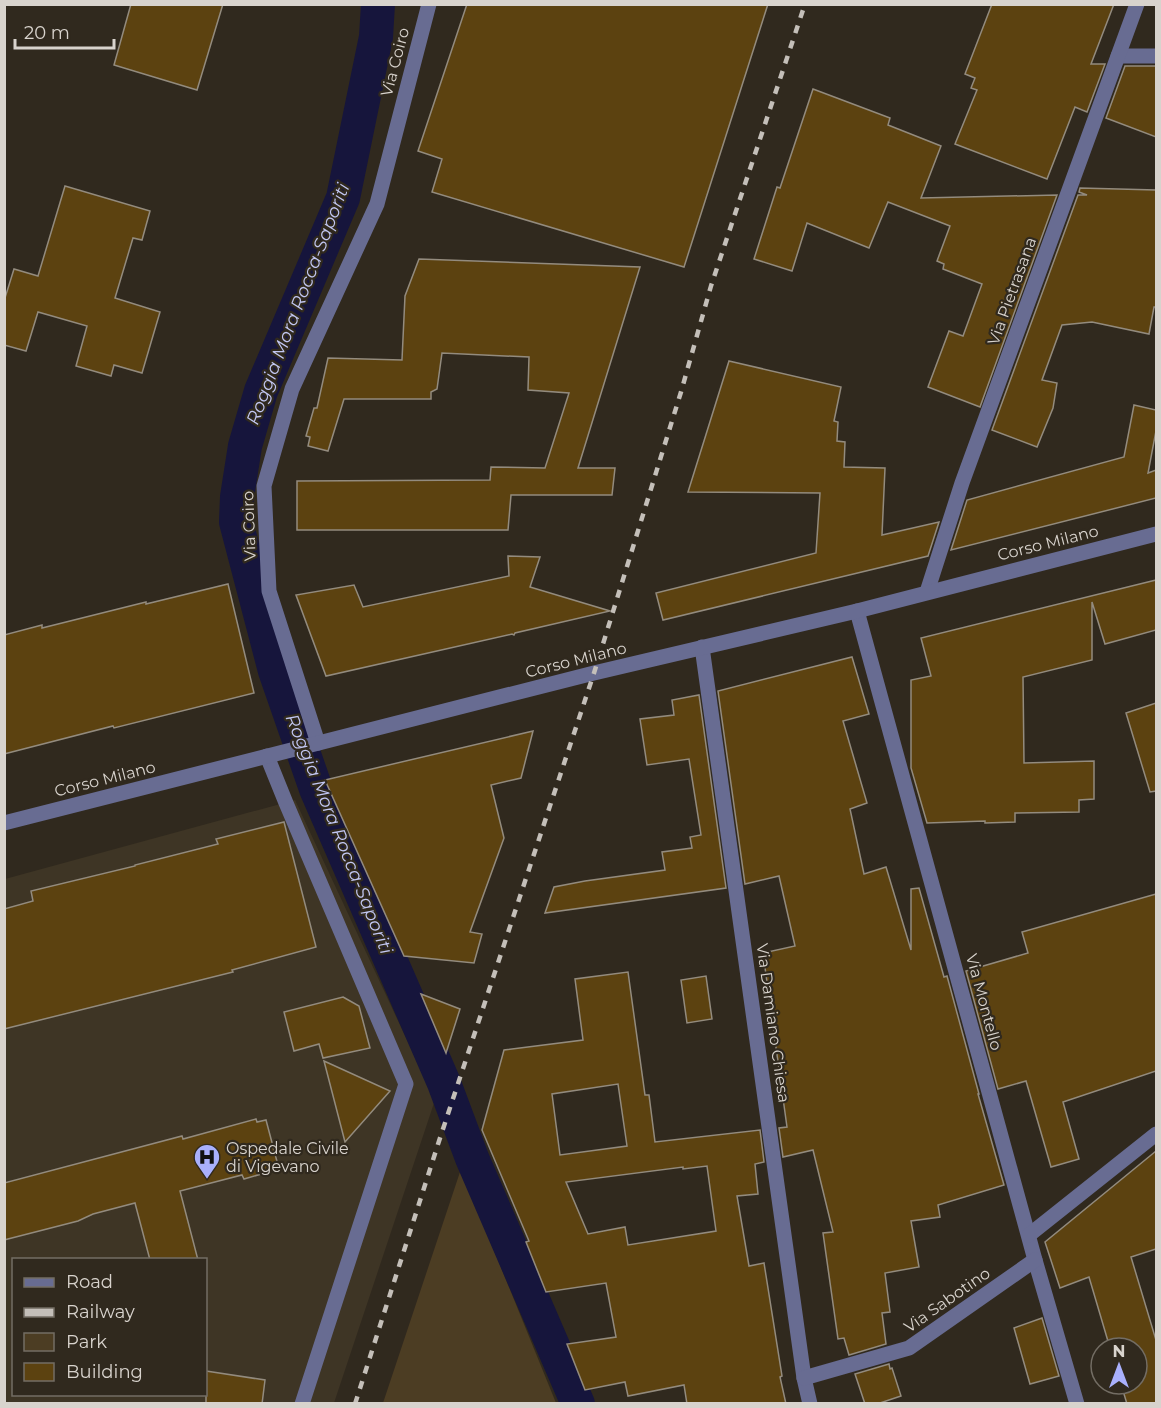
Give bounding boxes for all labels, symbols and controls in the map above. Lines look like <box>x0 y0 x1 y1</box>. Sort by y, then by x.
scale bar <box>15 12 114 50</box>
text: 20 m <box>24 22 70 44</box>
street label: Via Coiro <box>377 26 413 98</box>
water label: Roggia Mora Rocca-Saporiti <box>242 180 354 428</box>
street label: Via Pietrasana <box>984 234 1040 348</box>
street label: Via Coiro <box>238 490 260 562</box>
street label: Corso Milano <box>995 521 1101 565</box>
street label: Corso Milano <box>523 638 629 682</box>
water label: Roggia Mora Rocca-Saporiti <box>281 711 397 957</box>
street label: Corso Milano <box>52 757 158 801</box>
street label: Via Damiano Chiesa <box>752 942 794 1104</box>
street label: Via Montello <box>962 952 1006 1052</box>
place label: Ospedale Civile di Vigevano <box>226 1139 349 1176</box>
hospital icon: Ospedale Civile di Vigevano <box>192 1142 222 1180</box>
legend <box>12 1258 207 1396</box>
street label: Via Sabotino <box>900 1263 994 1337</box>
text: Road <box>66 1271 113 1293</box>
text: Railway <box>66 1301 135 1323</box>
text: Park <box>66 1331 107 1353</box>
north arrow <box>1089 1336 1149 1396</box>
text: N <box>1113 1342 1125 1361</box>
text: Building <box>66 1361 143 1383</box>

